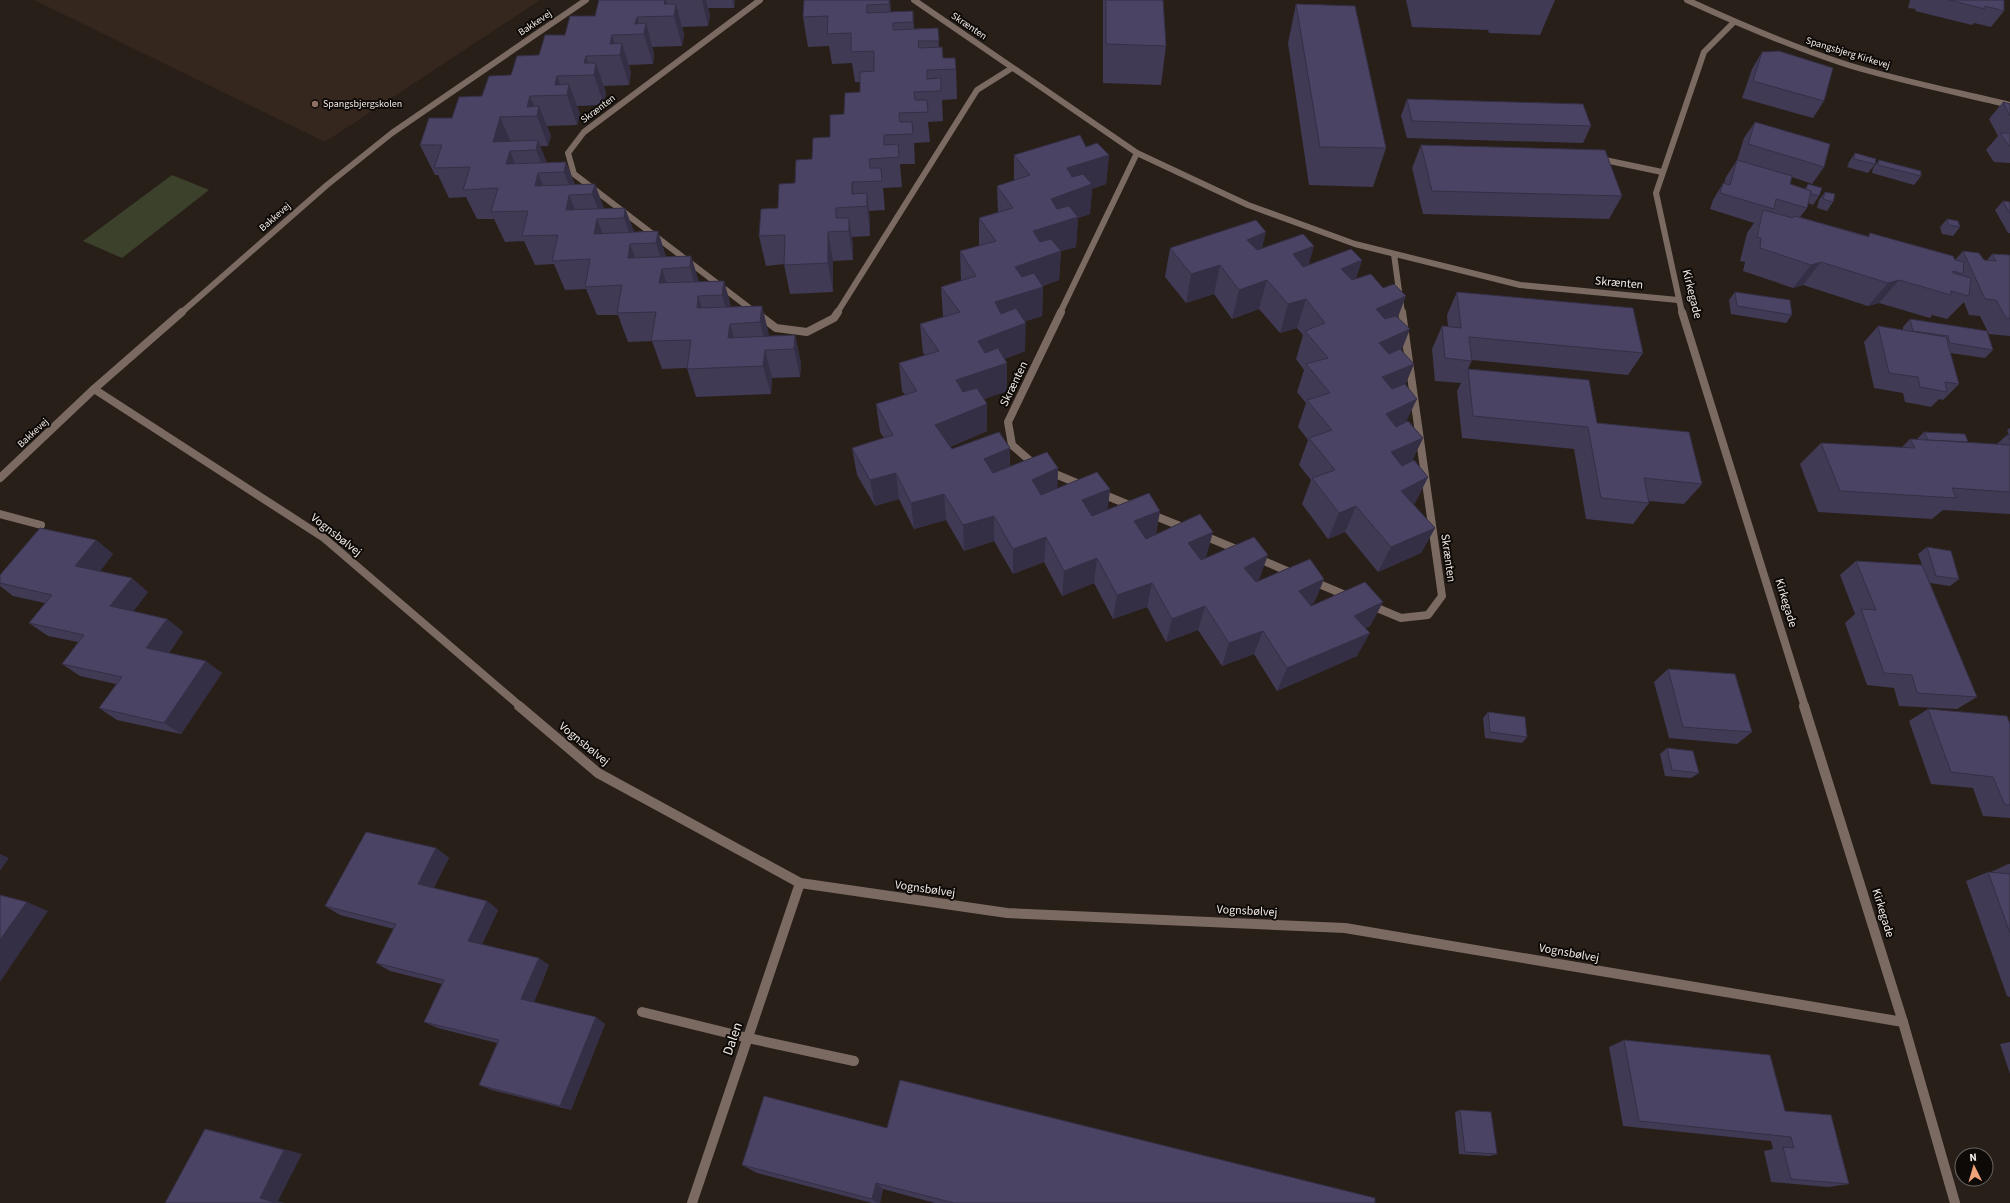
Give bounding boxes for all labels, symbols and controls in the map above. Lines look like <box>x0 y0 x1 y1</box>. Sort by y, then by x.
street label: Bakkevej <box>515 7 555 39</box>
street label: Skrænten <box>948 9 990 43</box>
street label: Spangsbjerg Kirkevej <box>1804 34 1892 72</box>
street label: Skrænten <box>578 91 618 127</box>
place label: Spangsbjergskolen <box>323 97 402 111</box>
marker: Spangsbjergskolen <box>310 99 320 109</box>
street label: Bakkevej <box>256 199 294 235</box>
street label: Kirkegade <box>1678 268 1706 320</box>
street label: Skrænten <box>1594 272 1644 294</box>
street label: Skrænten <box>996 358 1032 410</box>
street label: Bakkevej <box>14 415 52 451</box>
street label: Vognsbølvej <box>307 510 365 560</box>
street label: Skrænten <box>1436 533 1460 583</box>
street label: Kirkegade <box>1771 577 1801 629</box>
street label: Vognsbølvej <box>555 718 613 770</box>
street label: Vognsbølvej <box>894 876 956 902</box>
street label: Kirkegade <box>1868 887 1898 939</box>
street label: Vognsbølvej <box>1216 901 1278 921</box>
street label: Vognsbølvej <box>1538 939 1600 967</box>
street label: Dalen <box>718 1020 748 1058</box>
north arrow <box>1954 1147 1994 1187</box>
text: N <box>1969 1150 1977 1165</box>

